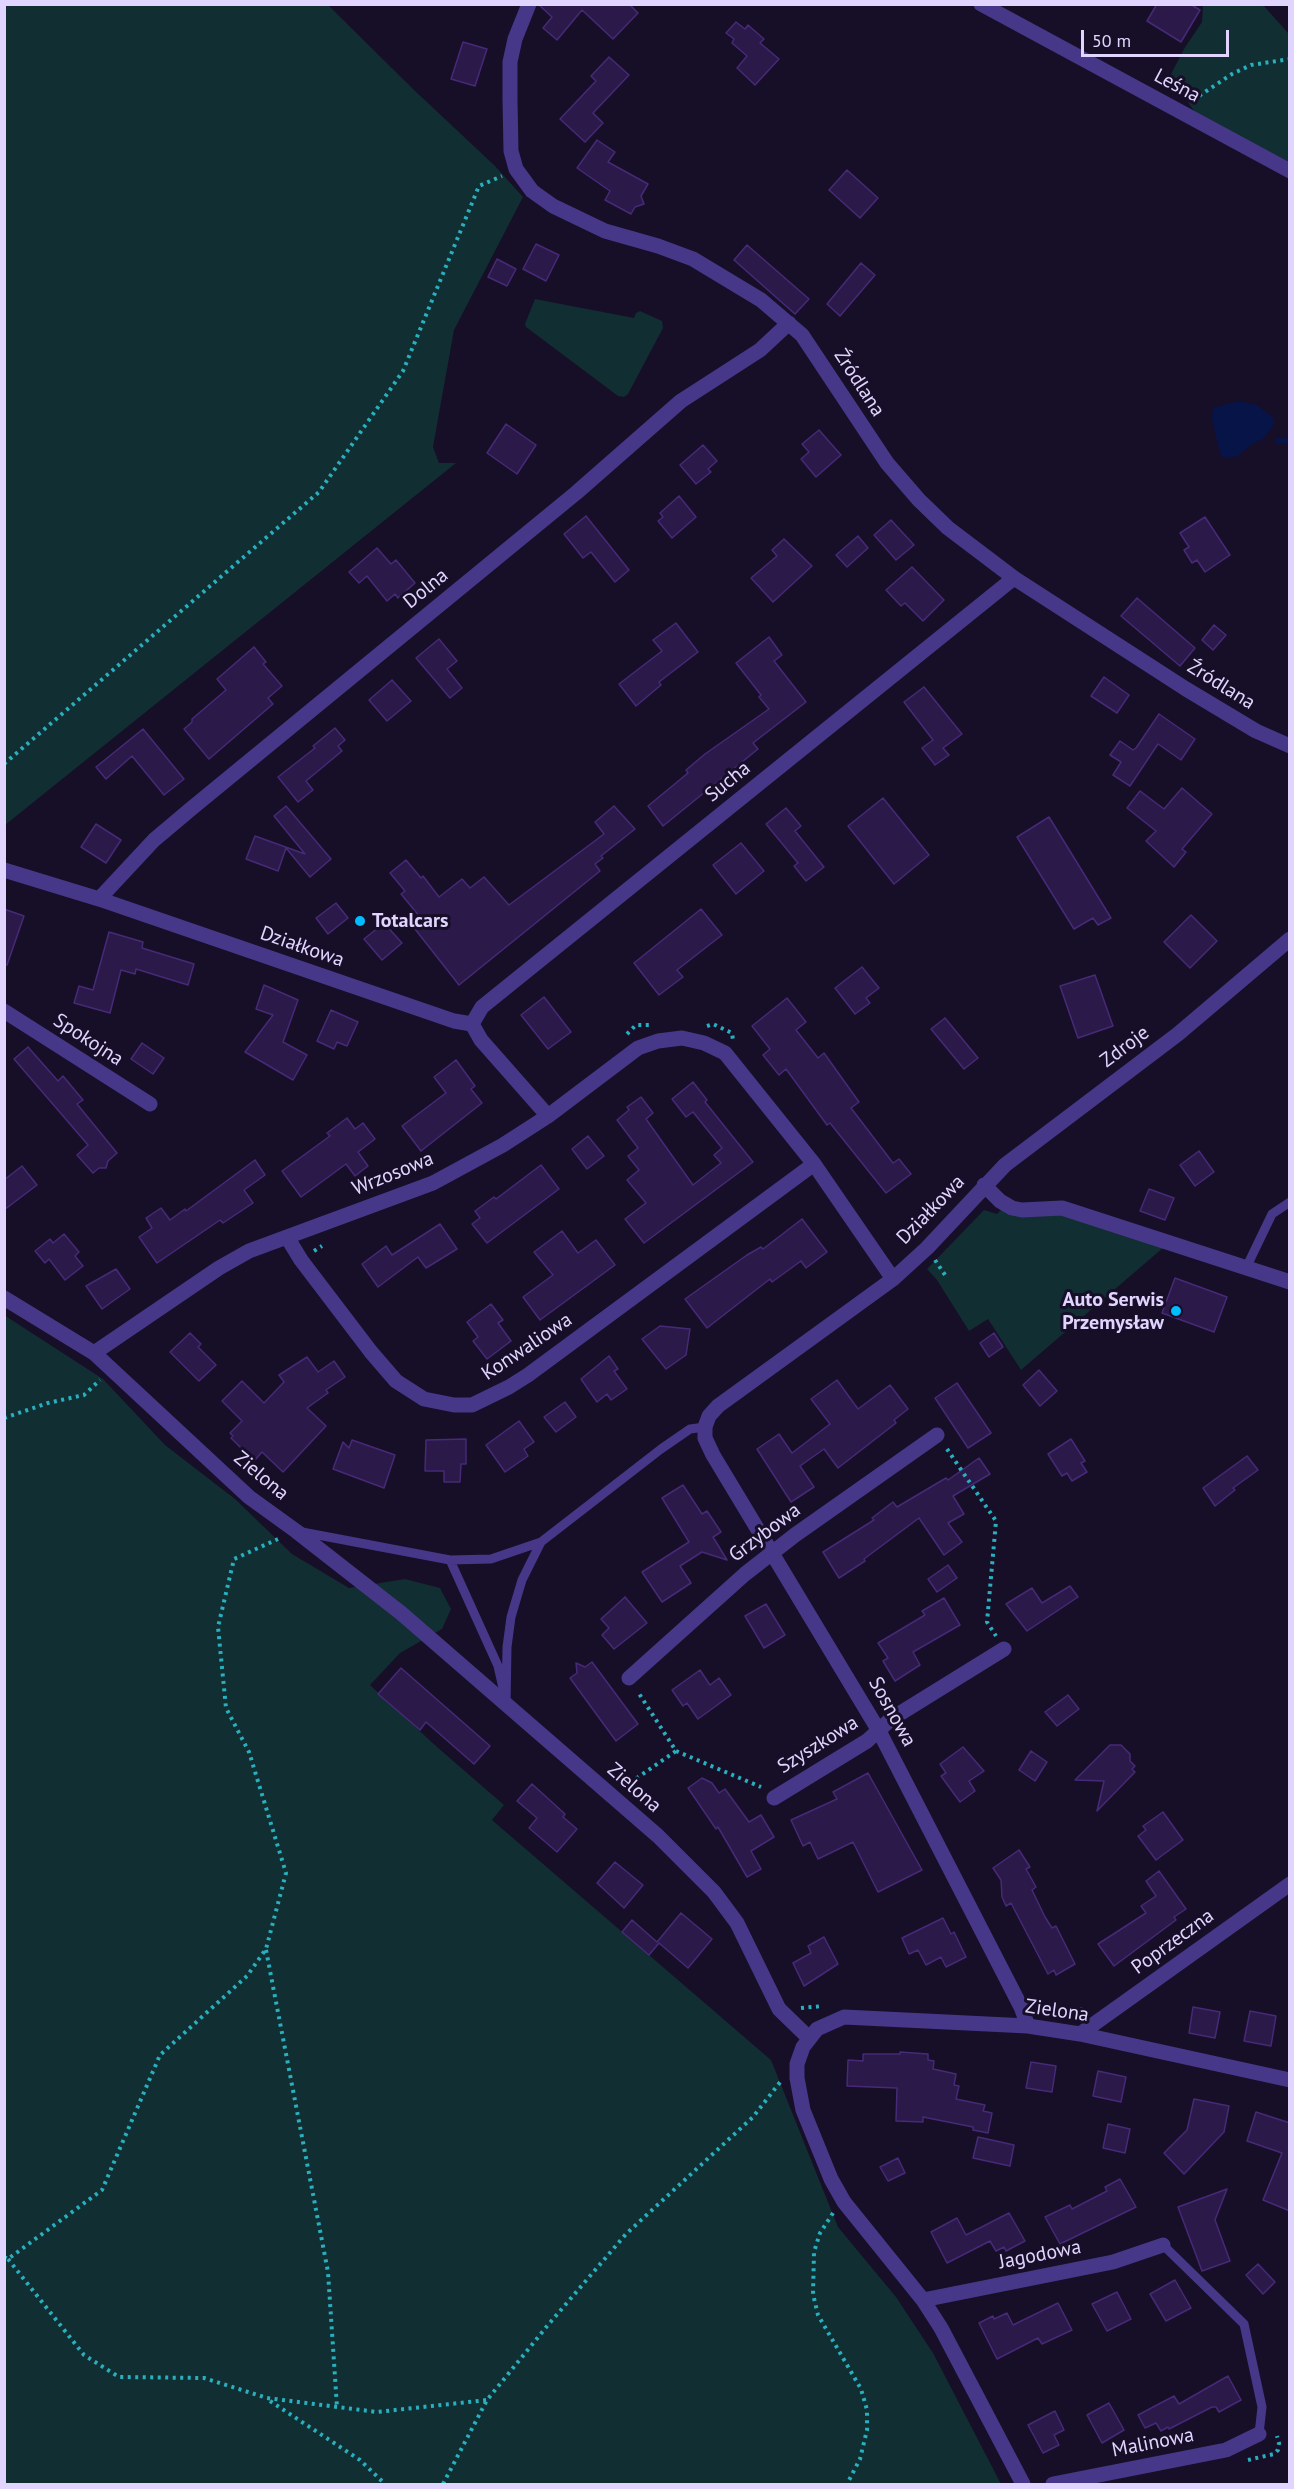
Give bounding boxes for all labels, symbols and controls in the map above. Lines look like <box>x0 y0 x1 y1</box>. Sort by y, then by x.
scale bar <box>1084 18 1232 56</box>
text: 50 m <box>1092 29 1131 52</box>
street label: Leśna <box>1150 64 1204 108</box>
street label: Źródlana <box>828 345 890 421</box>
street label: Dolna <box>399 564 453 614</box>
street label: Źródlana <box>1183 655 1259 715</box>
street label: Sucha <box>701 757 755 807</box>
place label: Totalcars <box>372 909 448 933</box>
marker: Totalcars <box>353 914 367 928</box>
street label: Działkowa <box>257 921 347 973</box>
street label: Spokojna <box>49 1009 127 1071</box>
street label: Zdroje <box>1096 1021 1154 1073</box>
street label: Wrzosowa <box>349 1147 437 1201</box>
street label: Działkowa <box>892 1170 970 1250</box>
place label: Auto Serwis Przemysław <box>1062 1288 1164 1335</box>
marker: Auto Serwis Przemysław <box>1169 1304 1183 1318</box>
street label: Konwaliowa <box>477 1308 577 1386</box>
street label: Zielona <box>229 1446 293 1506</box>
street label: Grzybowa <box>725 1498 805 1568</box>
street label: Sosnowa <box>863 1673 921 1751</box>
street label: Szyszkowa <box>773 1711 863 1779</box>
street label: Zielona <box>602 1758 666 1818</box>
street label: Poprzeczna <box>1127 1904 1219 1980</box>
street label: Zielona <box>1024 1995 1090 2027</box>
street label: Jagodowa <box>997 2235 1083 2275</box>
street label: Malinowa <box>1110 2423 1196 2463</box>

